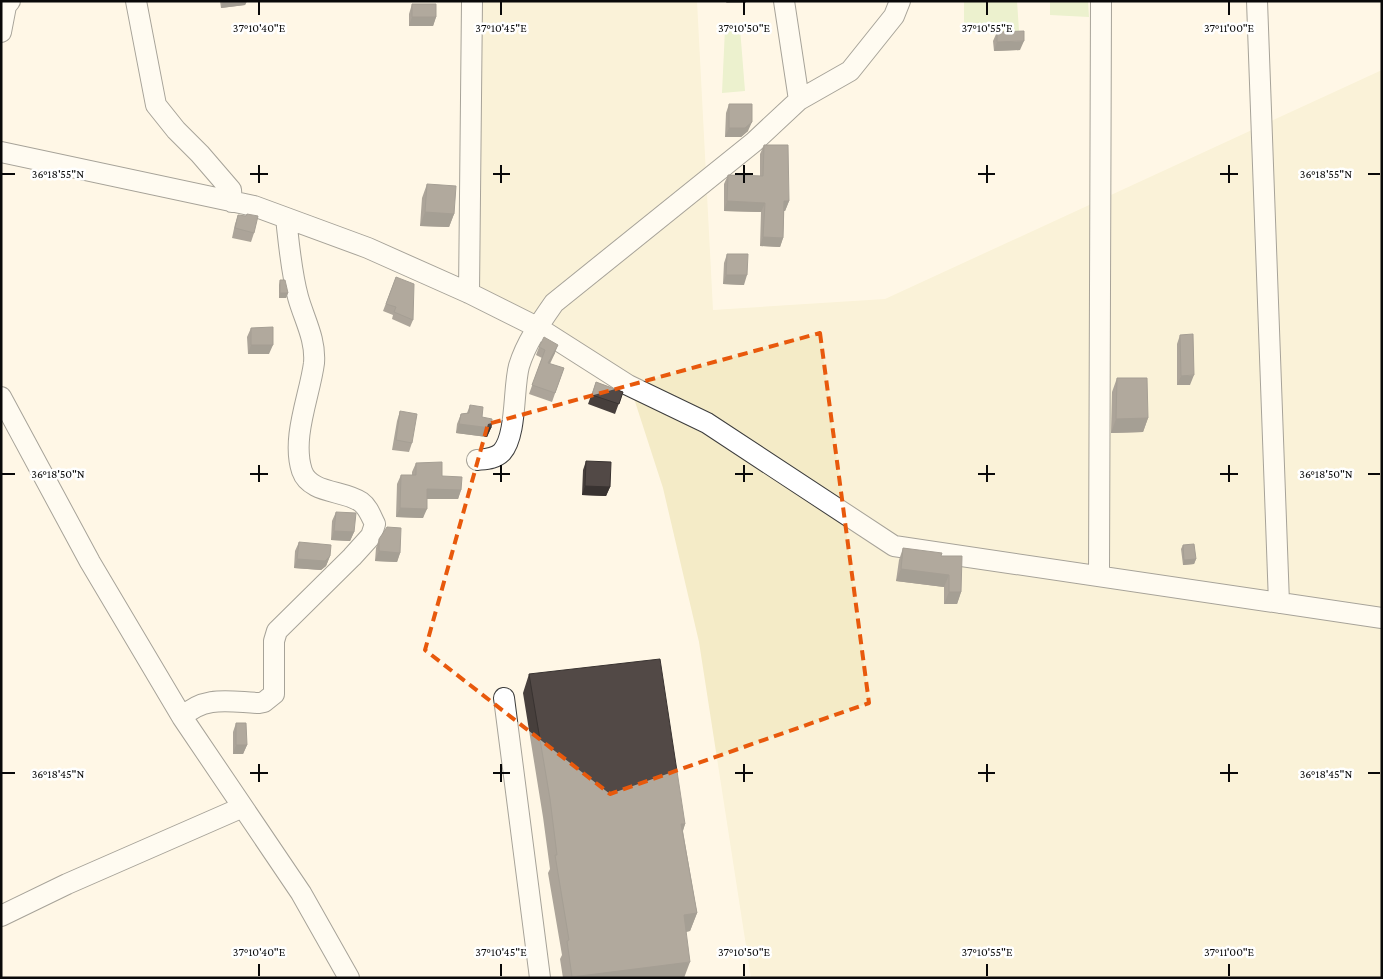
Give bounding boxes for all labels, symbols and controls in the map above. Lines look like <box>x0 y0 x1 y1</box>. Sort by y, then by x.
text: 37°10'40"E <box>233 21 286 35</box>
text: 37°10'45"E <box>475 21 527 35</box>
text: 37°10'50"E <box>718 21 771 35</box>
text: 37°10'55"E <box>961 21 1013 35</box>
text: 37°11'00"E <box>1204 21 1255 35</box>
text: 36°18'55"N <box>32 167 84 181</box>
text: 36°18'55"N <box>1300 167 1352 181</box>
text: 36°18'50"N <box>31 467 85 481</box>
text: 36°18'50"N <box>1299 467 1353 481</box>
text: 36°18'45"N <box>32 767 84 781</box>
text: 36°18'45"N <box>1300 767 1352 781</box>
text: 37°10'40"E <box>233 945 286 959</box>
text: 37°10'45"E <box>475 945 527 959</box>
text: 37°10'50"E <box>718 945 771 959</box>
text: 37°10'55"E <box>961 945 1013 959</box>
text: 37°11'00"E <box>1204 945 1255 959</box>

